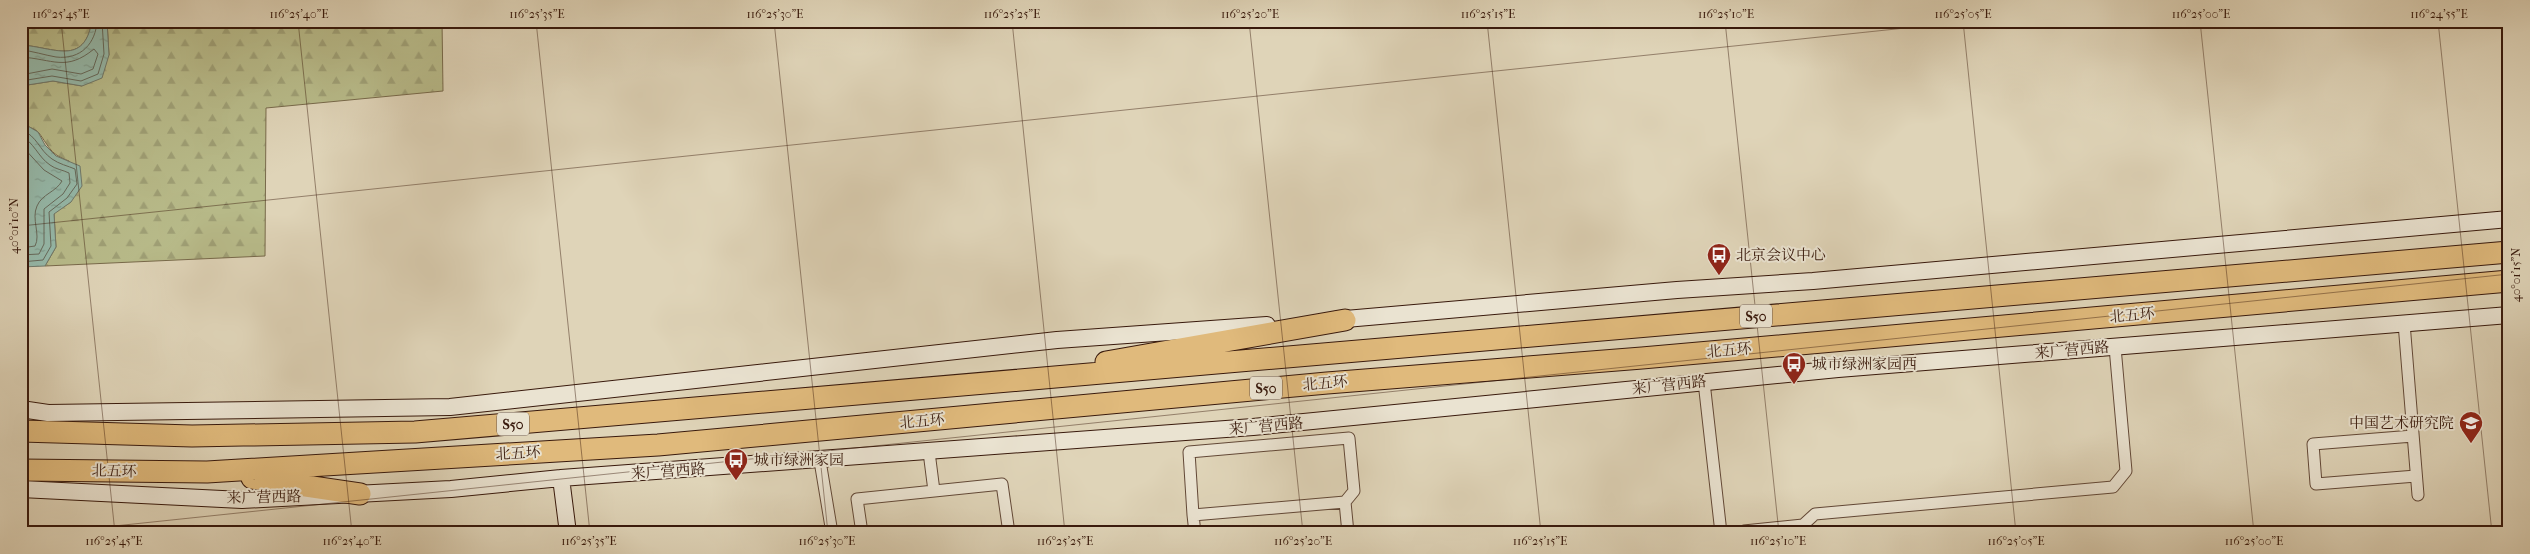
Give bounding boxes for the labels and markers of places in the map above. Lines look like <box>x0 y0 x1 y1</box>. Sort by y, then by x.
bus stop icon: 北京会议中心 <box>1706 242 1732 276</box>
place label: 北京会议中心 <box>1736 246 1826 264</box>
bus stop icon: 城市绿洲家园西 <box>1781 351 1807 385</box>
place label: 城市绿洲家园西 <box>1812 355 1917 373</box>
school or university icon: 中国艺术研究院 <box>2458 410 2484 444</box>
place label: 中国艺术研究院 <box>2349 414 2454 432</box>
bus stop icon: 城市绿洲家园 <box>723 447 749 481</box>
place label: 城市绿洲家园 <box>754 451 844 469</box>

